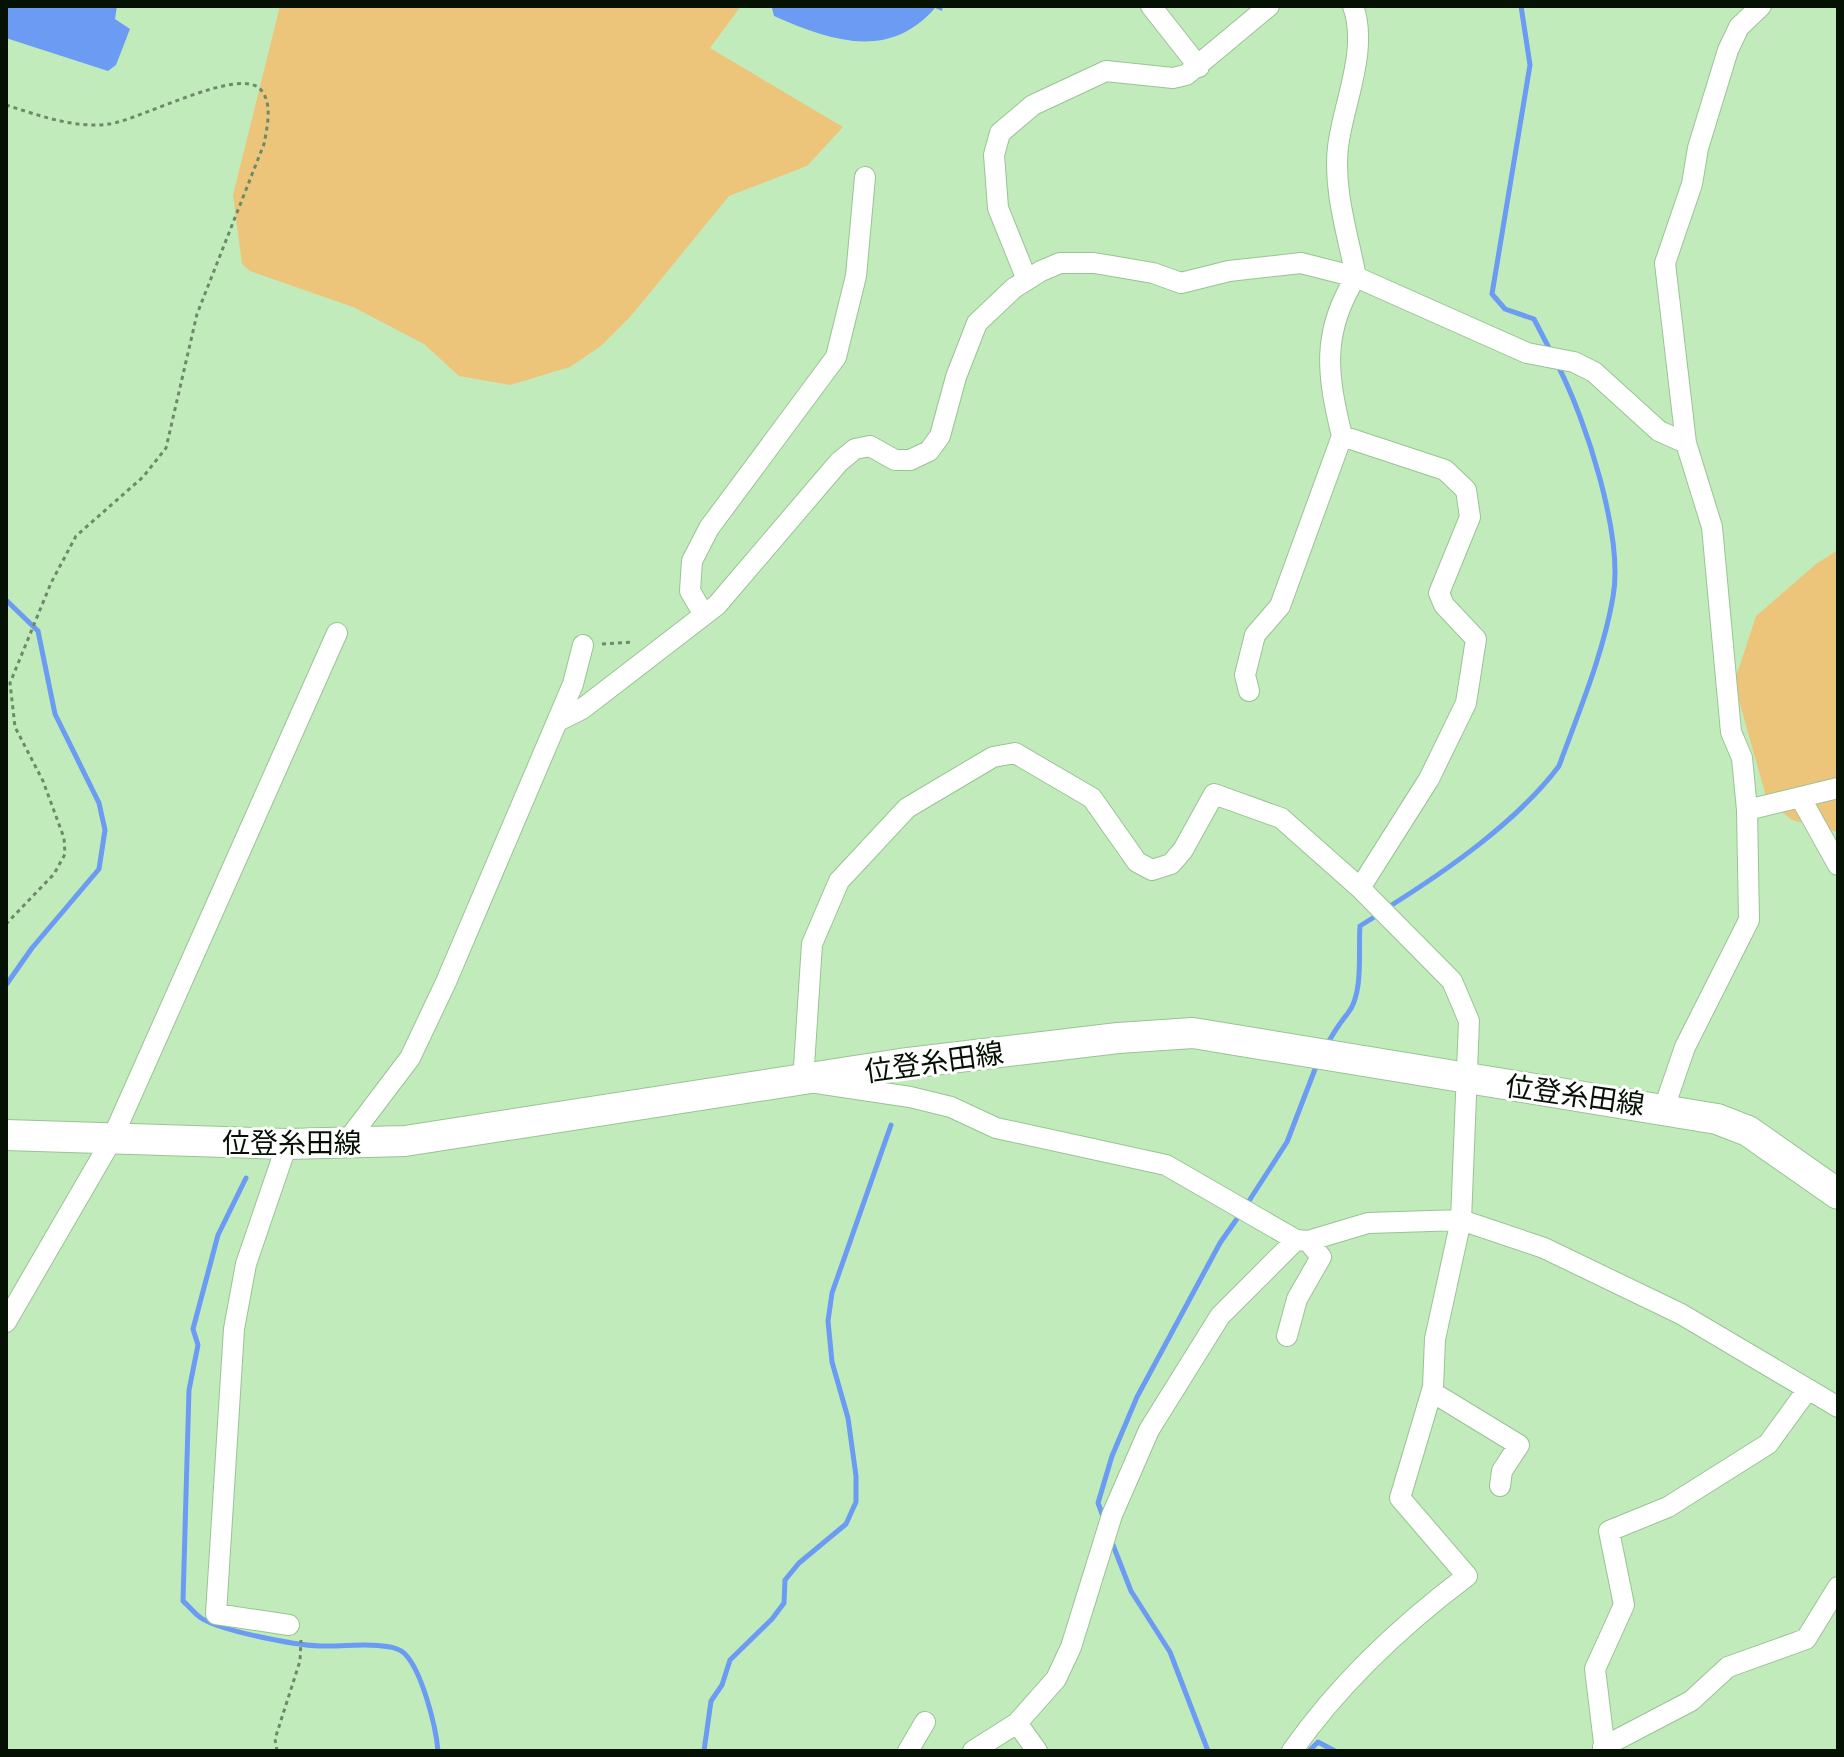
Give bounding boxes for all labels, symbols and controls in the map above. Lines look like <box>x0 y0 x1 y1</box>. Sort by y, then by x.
street label: 位登糸田線 <box>862 1033 1006 1090</box>
street label: 位登糸田線 <box>1503 1066 1647 1123</box>
street label: 位登糸田線 <box>222 1124 362 1161</box>

